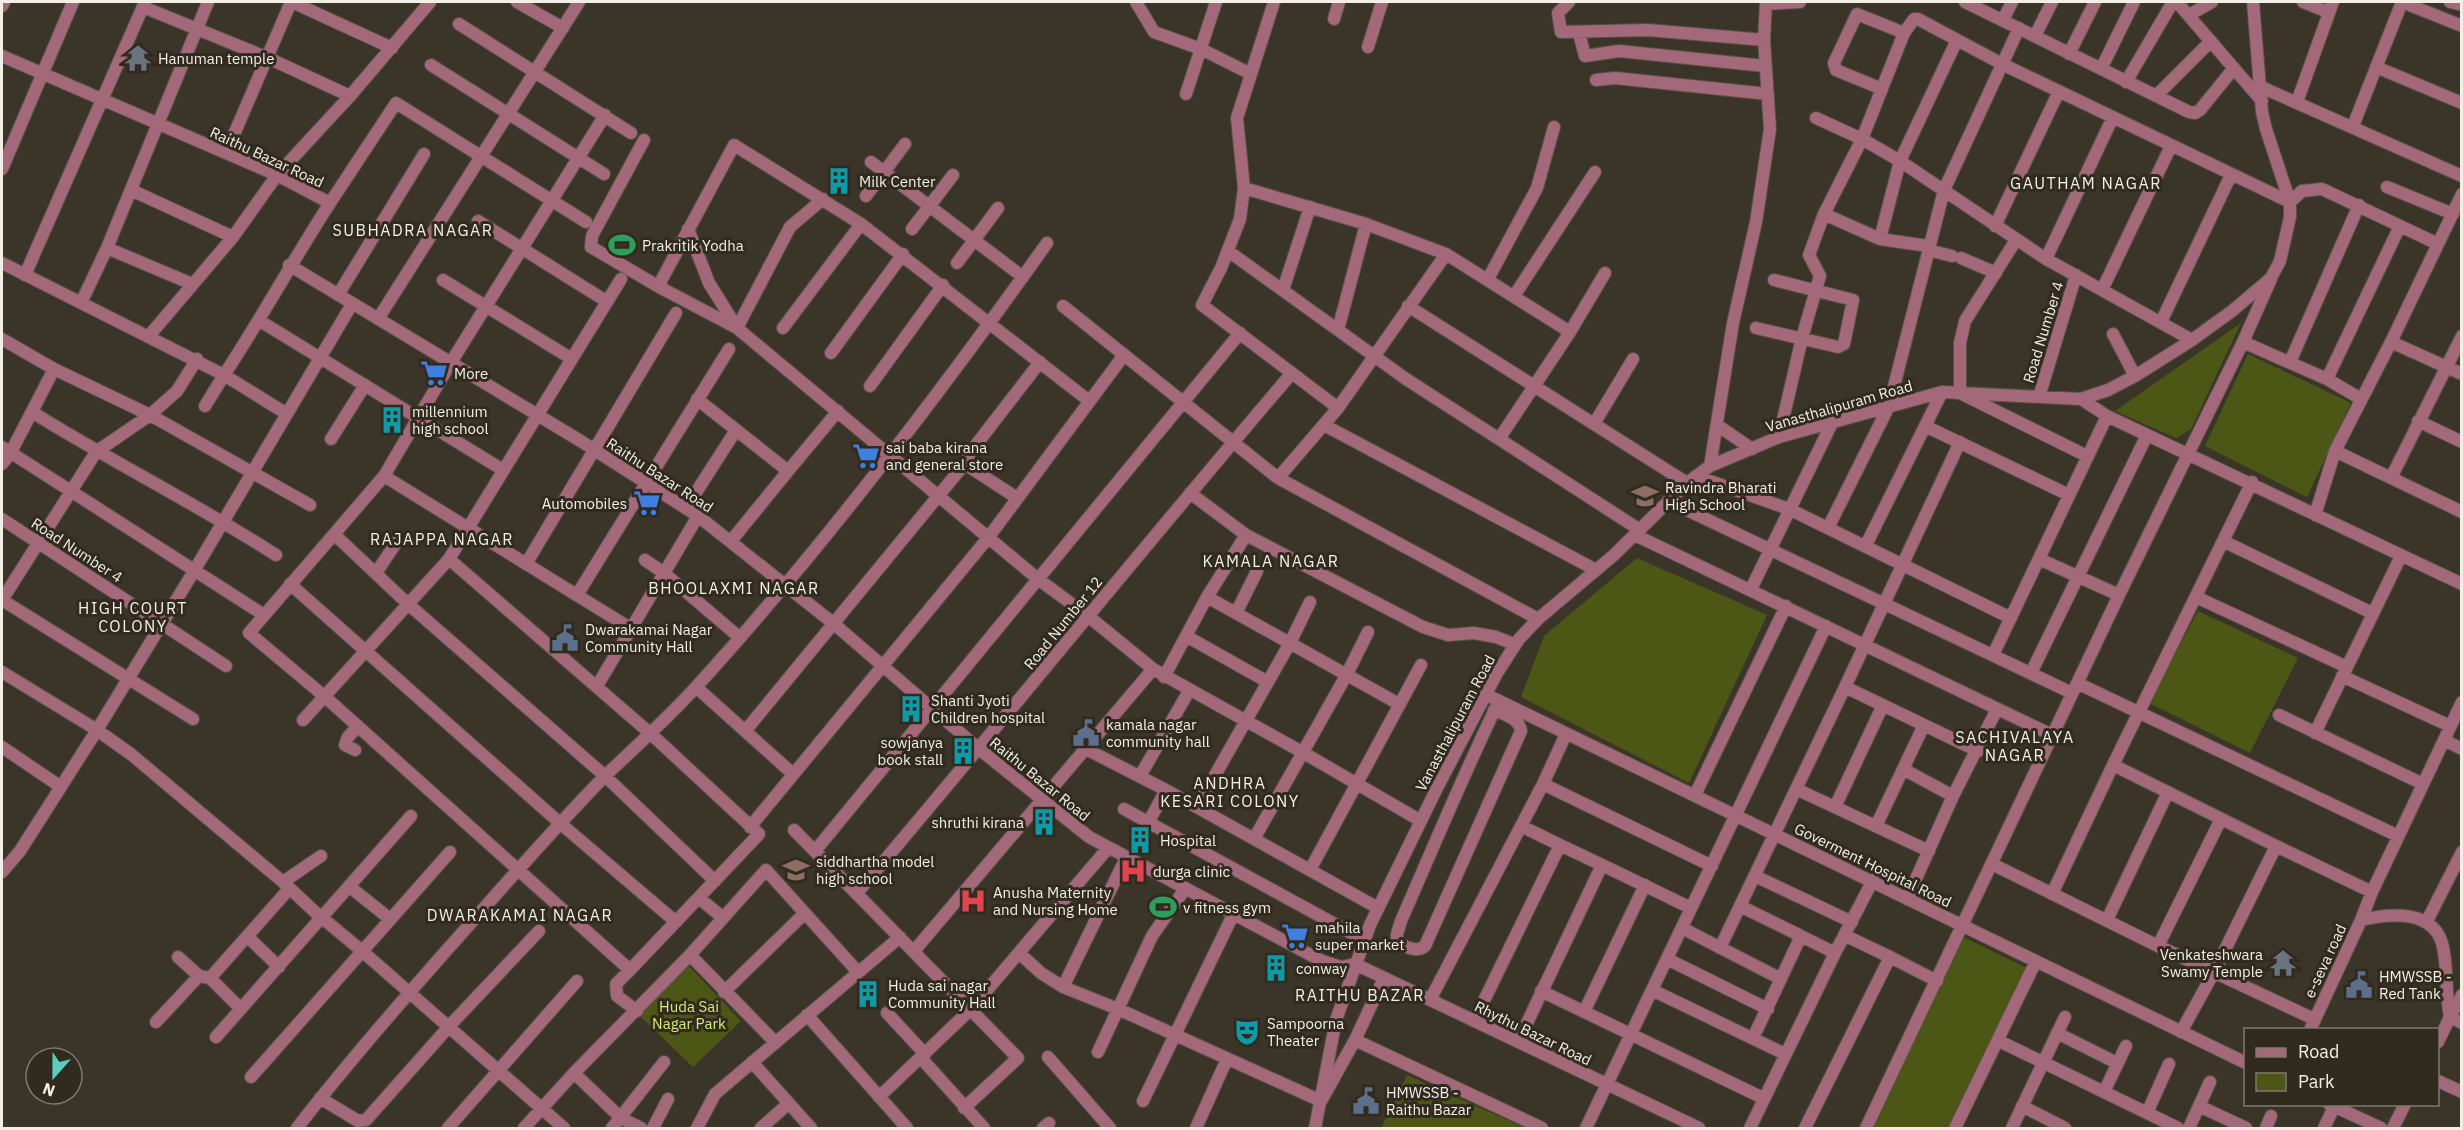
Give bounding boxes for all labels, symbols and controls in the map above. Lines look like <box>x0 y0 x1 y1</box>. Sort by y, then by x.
temple icon: Hanuman temple <box>123 43 153 73</box>
place label: Hanuman temple <box>158 49 274 68</box>
street label: Raithu Bazar Road <box>207 122 327 192</box>
building icon: Milk Center <box>824 166 854 196</box>
place label: Milk Center <box>859 172 936 191</box>
district label: GAUTHAM NAGAR <box>2010 173 2162 193</box>
district label: SUBHADRA NAGAR <box>332 220 494 240</box>
sports icon: Prakritik Yodha <box>607 230 637 260</box>
place label: Prakritik Yodha <box>642 236 744 255</box>
street label: Road Number 4 <box>2019 279 2067 385</box>
supermarket icon: More <box>419 358 449 388</box>
place label: More <box>454 364 488 383</box>
street label: Vanasthalipuram Road <box>1763 376 1915 436</box>
place label: millennium high school <box>412 402 489 438</box>
building icon: millennium high school <box>377 405 407 435</box>
street label: Raithu Bazar Road <box>603 433 717 517</box>
place label: sai baba kirana and general store <box>886 438 1003 474</box>
supermarket icon: sai baba kirana and general store <box>851 441 881 471</box>
place label: Ravindra Bharati High School <box>1665 478 1776 514</box>
school or university icon: Ravindra Bharati High School <box>1630 481 1660 511</box>
supermarket icon: Automobiles <box>632 488 662 518</box>
place label: Automobiles <box>542 494 627 513</box>
street label: Road Number 4 <box>28 513 126 587</box>
district label: RAJAPPA NAGAR <box>370 529 514 549</box>
district label: KAMALA NAGAR <box>1203 551 1339 571</box>
street label: Road Number 12 <box>1020 573 1106 673</box>
district label: BHOOLAXMI NAGAR <box>648 578 820 598</box>
district label: HIGH COURT COLONY <box>78 598 188 636</box>
place label: Dwarakamai Nagar Community Hall <box>585 620 713 656</box>
public building icon: Dwarakamai Nagar Community Hall <box>550 623 580 653</box>
street label: Vanasthalipuram Road <box>1411 651 1499 795</box>
place label: Shanti Jyoti Children hospital <box>931 691 1045 727</box>
building icon: Shanti Jyoti Children hospital <box>896 694 926 724</box>
place label: kamala nagar community hall <box>1106 715 1210 751</box>
public building icon: kamala nagar community hall <box>1071 718 1101 748</box>
district label: SACHIVALAYA NAGAR <box>1955 727 2075 765</box>
place label: sowjanya book stall <box>877 733 943 769</box>
street label: Raithu Bazar Road <box>986 733 1094 825</box>
building icon: sowjanya book stall <box>948 736 978 766</box>
district label: ANDHRA KESARI COLONY <box>1160 773 1300 811</box>
building icon: shruthi kirana <box>1029 807 1059 837</box>
place label: shruthi kirana <box>931 813 1024 832</box>
street label: Goverment Hospital Road <box>1791 819 1955 911</box>
building icon: Hospital <box>1125 825 1155 855</box>
place label: Hospital <box>1160 831 1216 850</box>
place label: siddhartha model high school <box>816 852 934 888</box>
school or university icon: siddhartha model high school <box>781 855 811 885</box>
hospital icon: durga clinic <box>1118 856 1148 886</box>
place label: durga clinic <box>1153 862 1230 881</box>
place label: Anusha Maternity and Nursing Home <box>993 883 1118 919</box>
hospital icon: Anusha Maternity and Nursing Home <box>958 886 988 916</box>
sports icon: v fitness gym <box>1148 892 1178 922</box>
place label: v fitness gym <box>1183 898 1271 917</box>
district label: DWARAKAMAI NAGAR <box>427 905 613 925</box>
place label: mahila super market <box>1315 918 1405 954</box>
supermarket icon: mahila super market <box>1280 921 1310 951</box>
street label: e-seva road <box>2300 921 2350 1001</box>
place label: Venkateshwara Swamy Temple <box>2160 945 2263 981</box>
temple icon: Venkateshwara Swamy Temple <box>2268 948 2298 978</box>
building icon: conway <box>1261 953 1291 983</box>
place label: conway <box>1296 959 1348 978</box>
place label: HMWSSB - Red Tank <box>2379 967 2452 1003</box>
public building icon: HMWSSB - Red Tank <box>2344 970 2374 1000</box>
place label: Huda sai nagar Community Hall <box>888 976 996 1012</box>
building icon: Huda sai nagar Community Hall <box>853 979 883 1009</box>
district label: RAITHU BAZAR <box>1295 985 1425 1005</box>
street label: Rhythu Bazar Road <box>1471 996 1595 1070</box>
park label: Huda Sai Nagar Park <box>652 997 726 1033</box>
place label: Sampoorna Theater <box>1267 1014 1344 1050</box>
theatre icon: Sampoorna Theater <box>1232 1017 1262 1047</box>
legend <box>2244 1028 2439 1106</box>
text: Road <box>2298 1040 2339 1063</box>
north arrow <box>24 1046 84 1106</box>
text: Park <box>2298 1070 2335 1093</box>
text: N <box>40 1079 58 1101</box>
place label: HMWSSB - Raithu Bazar <box>1386 1083 1472 1119</box>
public building icon: HMWSSB - Raithu Bazar <box>1351 1086 1381 1116</box>

